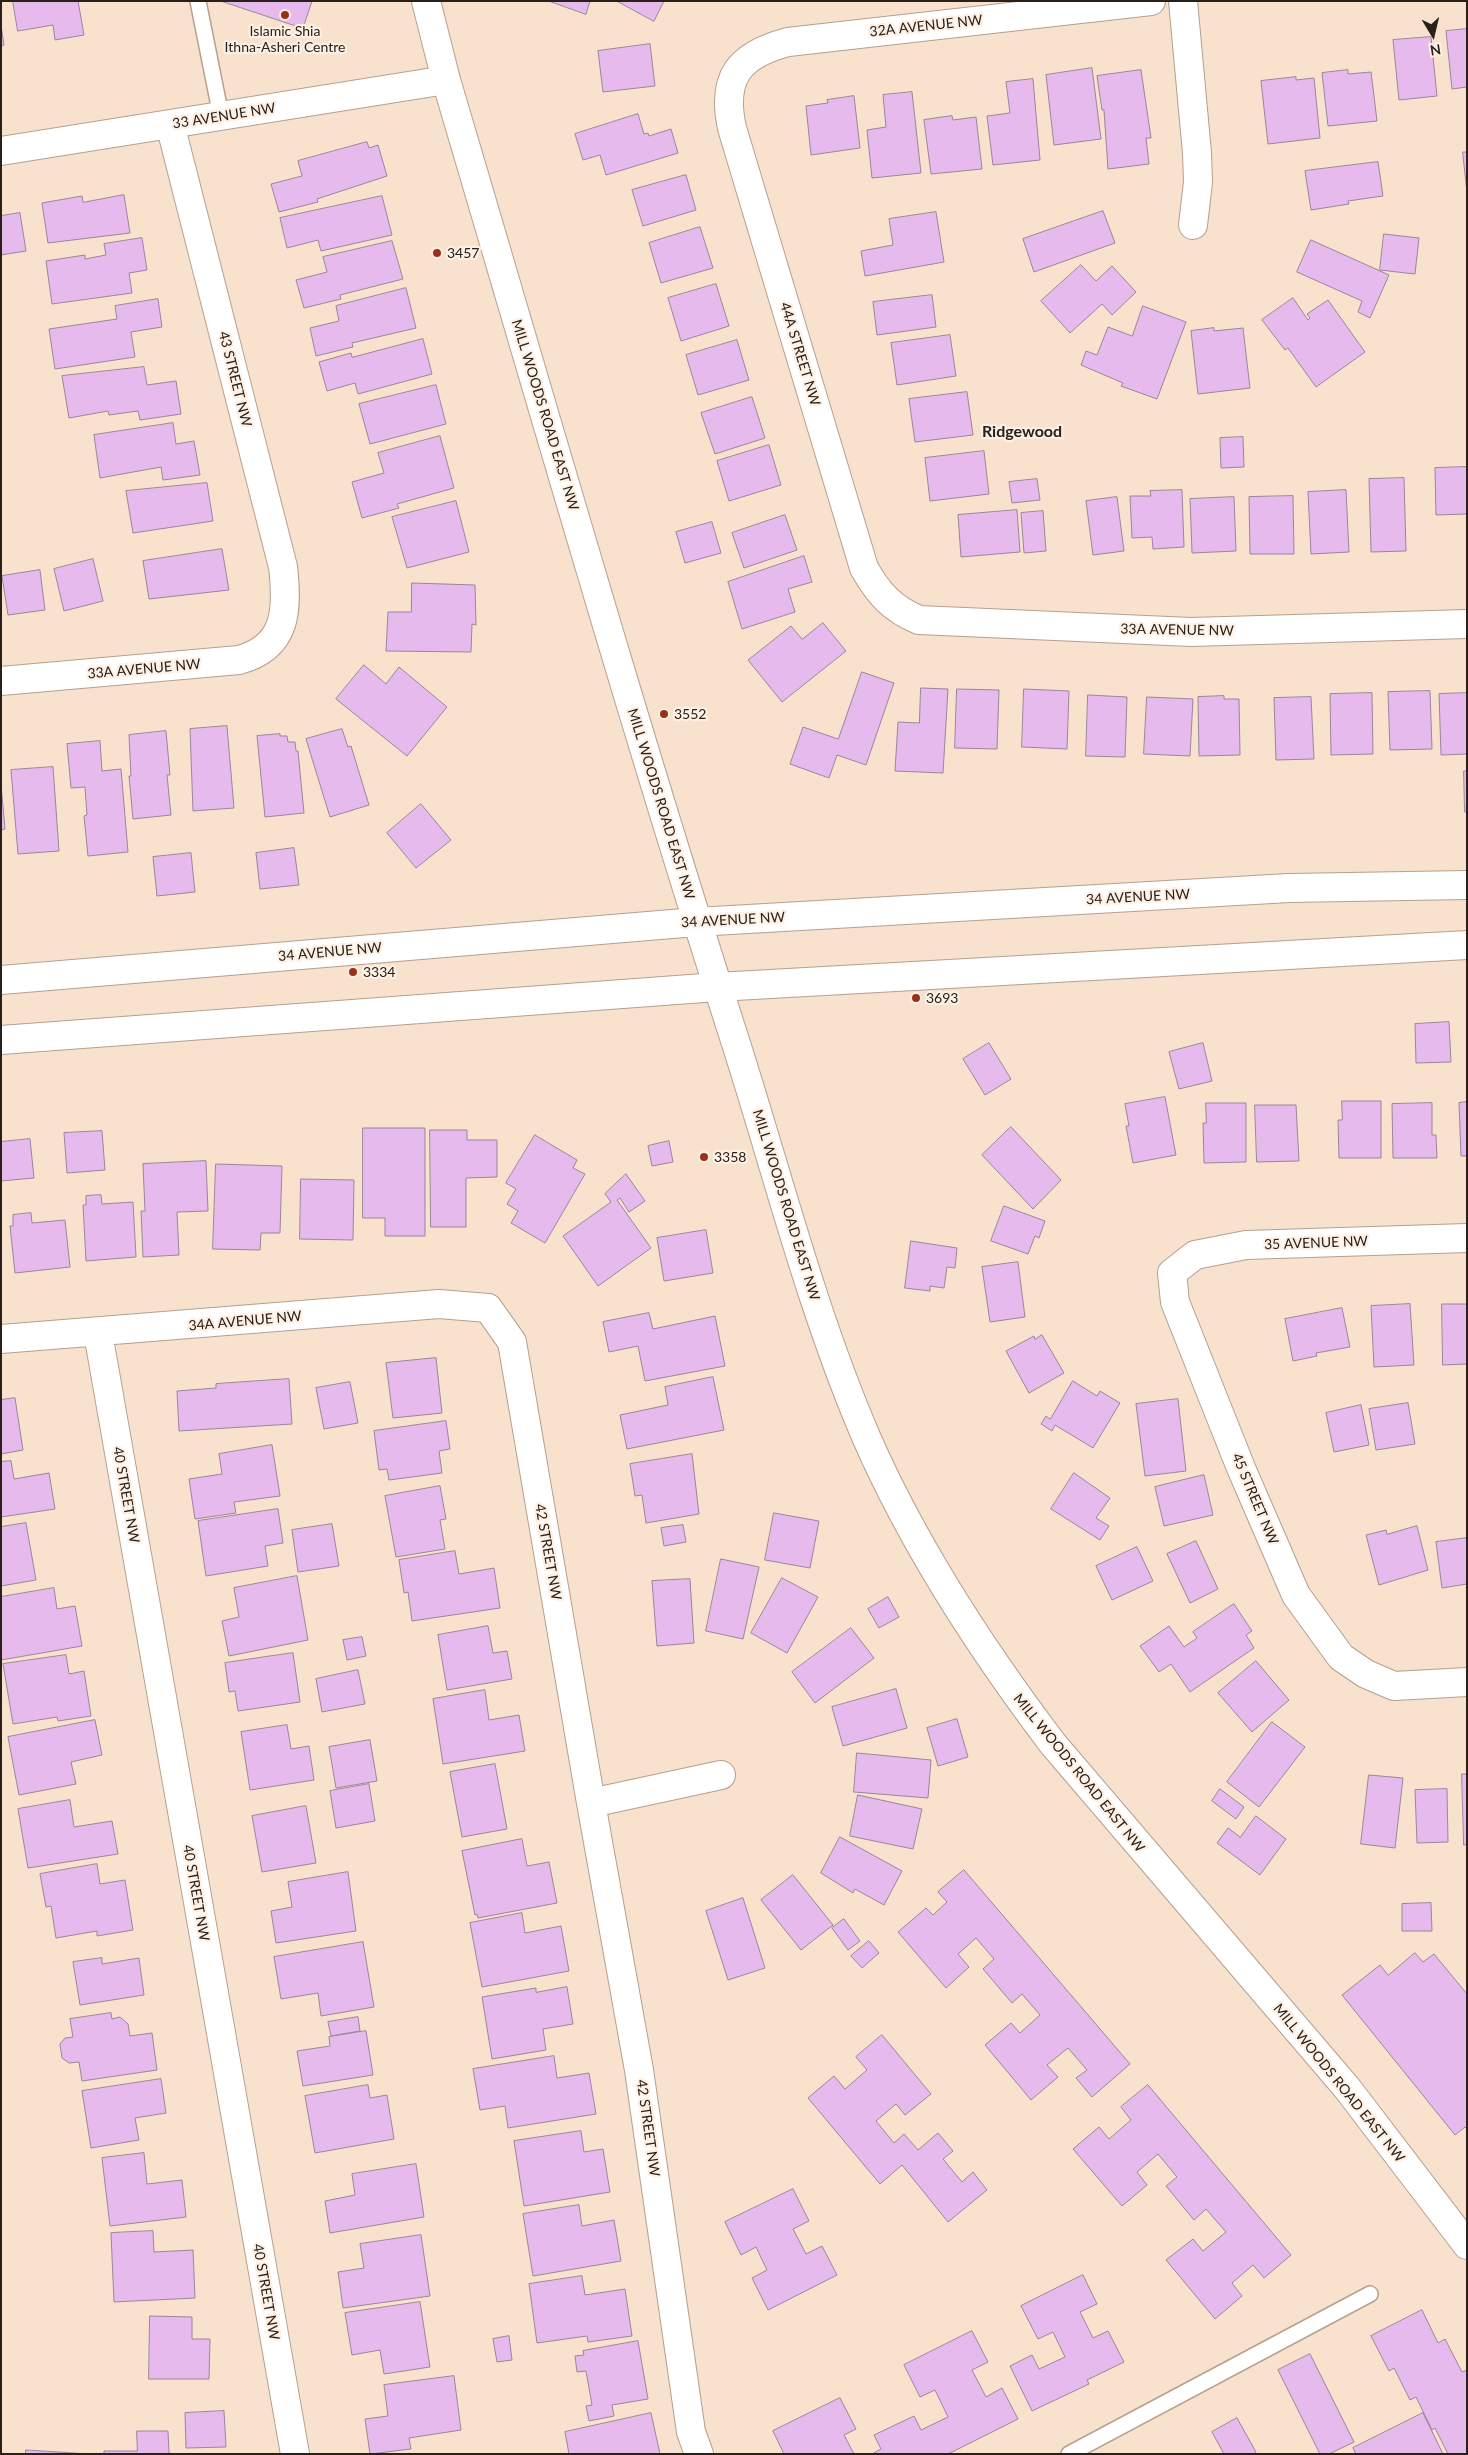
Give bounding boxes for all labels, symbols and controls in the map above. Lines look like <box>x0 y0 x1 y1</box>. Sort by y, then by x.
marker: Islamic Shia Ithna-Asheri Centre <box>279 9 291 21</box>
north arrow <box>1408 10 1458 60</box>
street label: 32A AVENUE NW <box>869 12 983 40</box>
place label: Islamic Shia Ithna-Asheri Centre <box>225 23 345 56</box>
text: N <box>1429 41 1442 60</box>
street label: 33 AVENUE NW <box>171 100 277 132</box>
place label: 3457 <box>447 245 479 261</box>
marker: 3457 <box>431 247 443 259</box>
street label: 44A STREET NW <box>776 300 824 408</box>
street label: MILL WOODS ROAD EAST NW <box>508 317 582 513</box>
street label: 43 STREET NW <box>215 330 255 428</box>
district label: Ridgewood <box>982 422 1062 442</box>
street label: 33A AVENUE NW <box>1120 621 1234 639</box>
street label: 33A AVENUE NW <box>87 656 201 682</box>
street label: MILL WOODS ROAD EAST NW <box>624 706 698 902</box>
place label: 3552 <box>674 706 706 722</box>
marker: 3552 <box>658 708 670 720</box>
street label: 34 AVENUE NW <box>1086 886 1190 908</box>
street label: 34 AVENUE NW <box>681 909 785 931</box>
street label: 34 AVENUE NW <box>277 939 383 965</box>
place label: 3334 <box>363 964 395 980</box>
marker: 3334 <box>347 966 359 978</box>
place label: 3693 <box>926 990 958 1006</box>
marker: 3693 <box>910 992 922 1004</box>
street label: MILL WOODS ROAD EAST NW <box>749 1107 823 1303</box>
place label: 3358 <box>714 1149 746 1165</box>
marker: 3358 <box>698 1151 710 1163</box>
street label: 35 AVENUE NW <box>1264 1233 1368 1253</box>
street label: 34A AVENUE NW <box>188 1308 302 1334</box>
street label: 40 STREET NW <box>109 1445 143 1545</box>
street label: 45 STREET NW <box>1228 1451 1282 1547</box>
street label: 42 STREET NW <box>531 1502 565 1602</box>
street label: MILL WOODS ROAD EAST NW <box>1010 1690 1148 1856</box>
street label: 40 STREET NW <box>179 1843 213 1943</box>
street label: MILL WOODS ROAD EAST NW <box>1270 2000 1408 2166</box>
street label: 42 STREET NW <box>633 2078 663 2178</box>
street label: 40 STREET NW <box>249 2242 283 2342</box>

